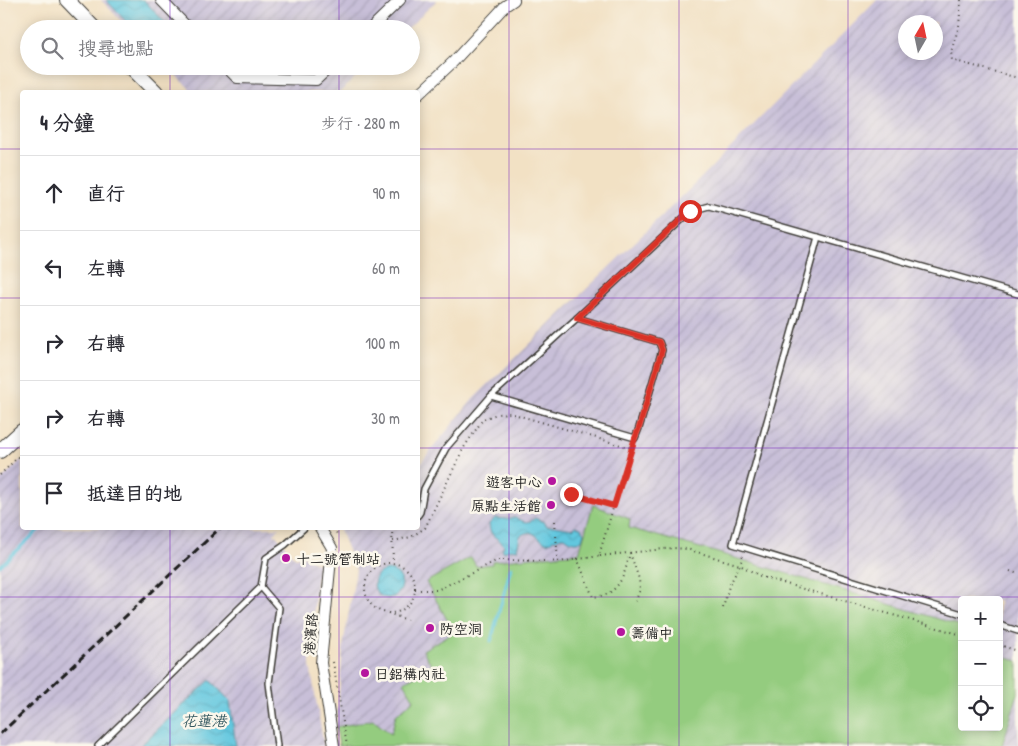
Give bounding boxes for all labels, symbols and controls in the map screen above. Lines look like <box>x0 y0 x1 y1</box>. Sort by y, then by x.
north arrow <box>898 15 943 60</box>
search box <box>20 20 420 75</box>
icon: search <box>38 34 66 62</box>
text: 搜尋地點 <box>78 35 154 61</box>
text: 4 分鐘 <box>40 108 95 137</box>
text: 步行 · 280 m <box>321 112 400 134</box>
icon: ahead <box>40 179 68 207</box>
text: 直行 <box>87 180 125 206</box>
text: 90 m <box>372 182 400 204</box>
route start <box>679 200 702 223</box>
icon: left <box>40 254 68 282</box>
text: 左轉 <box>87 255 125 281</box>
text: 60 m <box>372 257 400 279</box>
icon: right <box>40 329 68 357</box>
text: 右轉 <box>87 330 125 356</box>
text: 100 m <box>365 332 400 354</box>
icon: right <box>40 404 68 432</box>
text: 右轉 <box>87 405 125 431</box>
text: 30 m <box>371 407 400 429</box>
place label: 遊客中心 <box>486 472 542 491</box>
marker: 遊客中心 <box>546 475 558 487</box>
icon: arrive <box>40 479 68 507</box>
text: 抵達目的地 <box>87 480 182 506</box>
route end <box>560 483 583 506</box>
place label: 原點生活館 <box>471 496 541 515</box>
marker: 原點生活館 <box>545 499 557 511</box>
place label: 十二號管制站 <box>296 549 380 568</box>
marker: 十二號管制站 <box>280 552 292 564</box>
map controls <box>958 596 1003 731</box>
button: + <box>958 596 1003 641</box>
street label: 港濱路 <box>299 612 321 656</box>
place label: 防空洞 <box>440 619 482 638</box>
marker: 防空洞 <box>424 622 436 634</box>
place label: 籌備中 <box>631 623 673 642</box>
marker: 籌備中 <box>615 626 627 638</box>
button: − <box>958 641 1003 686</box>
place label: 日鋁構內社 <box>375 664 445 683</box>
marker: 日鋁構內社 <box>359 667 371 679</box>
button: locate <box>958 686 1003 731</box>
water label: 花蓮港 <box>181 710 228 731</box>

